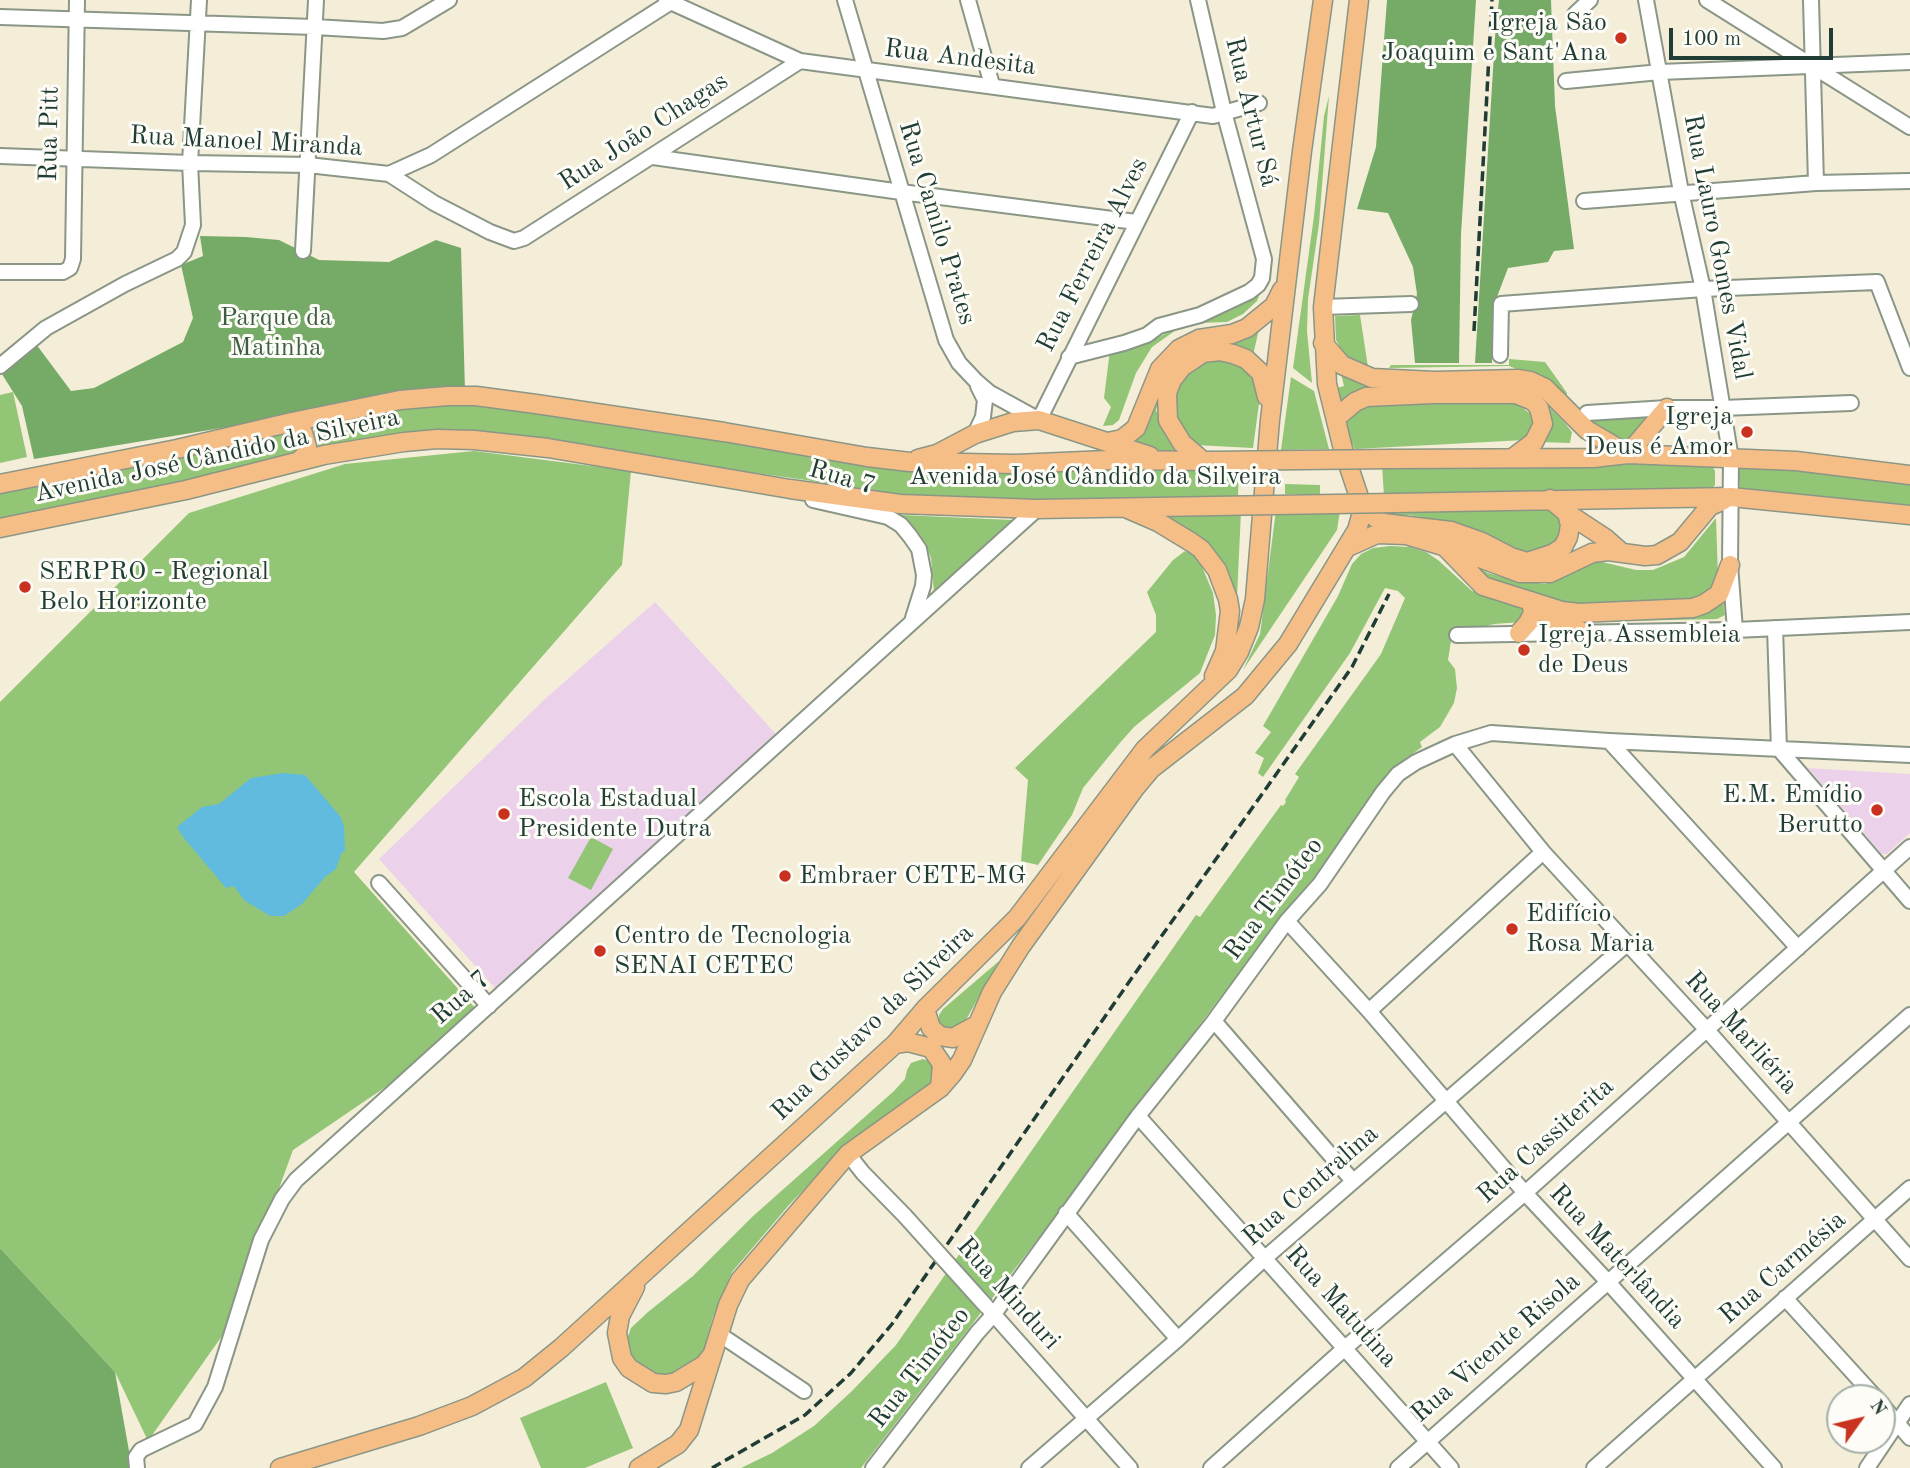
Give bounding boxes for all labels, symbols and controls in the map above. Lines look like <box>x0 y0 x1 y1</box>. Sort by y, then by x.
place label: Igreja São Joaquim e Sant'Ana <box>1381 7 1607 68</box>
scale bar <box>1672 14 1836 58</box>
text: 100 m <box>1682 29 1741 50</box>
marker: Igreja São Joaquim e Sant'Ana <box>1613 30 1629 46</box>
street label: Rua Andesita <box>883 33 1037 83</box>
street label: Rua Artur Sá <box>1217 34 1285 190</box>
street label: Rua João Chagas <box>554 66 734 198</box>
street label: Rua Pitt <box>34 86 66 182</box>
street label: Rua Lauro Gomes Vidal <box>1676 112 1758 382</box>
street label: Rua Camilo Prates <box>891 117 983 329</box>
street label: Rua Manoel Miranda <box>129 120 363 164</box>
street label: Rua Ferreira Alves <box>1031 153 1155 357</box>
park label: Parque da Matinha <box>220 302 332 364</box>
place label: Igreja Deus é Amor <box>1585 401 1733 462</box>
street label: Avenida José Cândido da Silveira <box>32 402 402 510</box>
marker: Igreja Deus é Amor <box>1739 424 1755 440</box>
street label: Rua 7 <box>805 454 879 502</box>
street label: Avenida José Cândido da Silveira <box>909 461 1281 493</box>
place label: SERPRO - Regional Belo Horizonte <box>39 556 269 618</box>
marker: SERPRO - Regional Belo Horizonte <box>17 579 33 595</box>
place label: Igreja Assembleia de Deus <box>1538 619 1741 680</box>
marker: Igreja Assembleia de Deus <box>1516 642 1532 658</box>
place label: E.M. Emídio Berutto <box>1722 779 1863 840</box>
place label: Escola Estadual Presidente Dutra <box>518 783 711 844</box>
marker: E.M. Emídio Berutto <box>1869 802 1885 818</box>
marker: Escola Estadual Presidente Dutra <box>496 806 512 822</box>
street label: Rua Timóteo <box>1218 831 1330 967</box>
place label: Embraer CETE-MG <box>799 860 1026 892</box>
marker: Embraer CETE-MG <box>777 868 793 884</box>
place label: Edifício Rosa Maria <box>1526 898 1654 960</box>
street label: Rua Gustavo da Silveira <box>765 918 981 1128</box>
place label: Centro de Tecnologia SENAI CETEC <box>614 920 851 982</box>
marker: Edifício Rosa Maria <box>1504 921 1520 937</box>
marker: Centro de Tecnologia SENAI CETEC <box>592 943 608 959</box>
street label: Rua 7 <box>425 964 497 1032</box>
street label: Rua Marliéria <box>1678 965 1804 1101</box>
street label: Rua Cassiterita <box>1471 1071 1621 1211</box>
street label: Rua Centralina <box>1237 1119 1385 1253</box>
street label: Rua Materlândia <box>1542 1178 1692 1336</box>
street label: Rua Carmésia <box>1713 1205 1853 1331</box>
street label: Rua Minduri <box>949 1231 1067 1357</box>
street label: Rua Matutina <box>1278 1240 1404 1374</box>
street label: Rua Vicente Risola <box>1405 1266 1587 1430</box>
street label: Rua Timóteo <box>863 1301 977 1435</box>
north arrow <box>1826 1384 1896 1454</box>
text: N <box>1865 1397 1889 1419</box>

